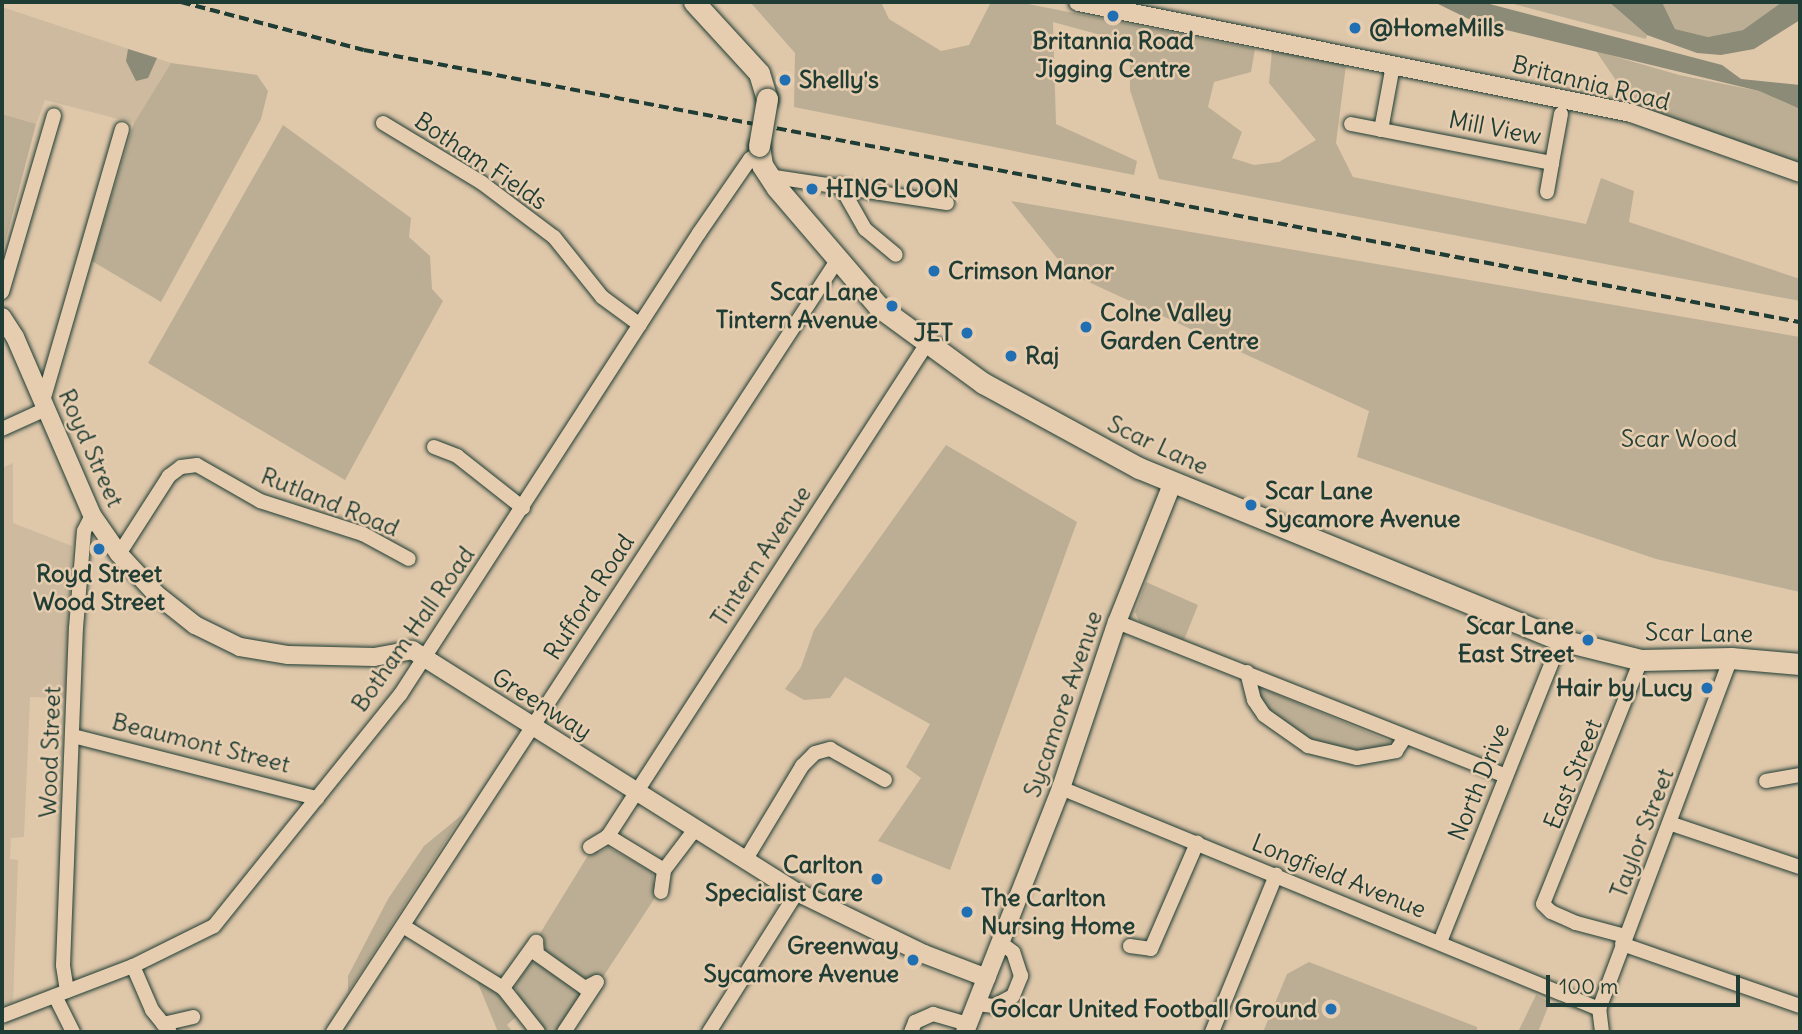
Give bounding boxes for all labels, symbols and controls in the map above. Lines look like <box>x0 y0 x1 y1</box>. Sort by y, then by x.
marker: Britannia Road Jigging Centre <box>1105 8 1121 24</box>
place label: @HomeMills <box>1369 14 1504 42</box>
marker: @HomeMills <box>1347 20 1363 36</box>
place label: Britannia Road Jigging Centre <box>1032 27 1194 83</box>
street label: Britannia Road <box>1509 49 1673 117</box>
place label: Shelly's <box>799 66 879 94</box>
marker: Shelly's <box>777 72 793 88</box>
street label: Mill View <box>1446 105 1544 151</box>
street label: Botham Fields <box>409 106 553 216</box>
place label: HING LOON <box>826 175 959 203</box>
marker: HING LOON <box>804 181 820 197</box>
place label: Crimson Manor <box>948 257 1114 285</box>
marker: Crimson Manor <box>926 263 942 279</box>
place label: Scar Lane Tintern Avenue <box>716 278 878 334</box>
marker: Scar Lane Tintern Avenue <box>884 298 900 314</box>
place label: Colne Valley Garden Centre <box>1100 299 1259 355</box>
place label: JET <box>914 319 953 347</box>
marker: Colne Valley Garden Centre <box>1078 319 1094 335</box>
marker: JET <box>959 325 975 341</box>
place label: Raj <box>1025 342 1059 370</box>
marker: Raj <box>1003 348 1019 364</box>
street label: Royd Street <box>52 385 130 511</box>
street label: Scar Lane <box>1103 409 1213 481</box>
park label: Scar Wood <box>1621 425 1737 453</box>
street label: Rutland Road <box>257 461 403 543</box>
place label: Scar Lane Sycamore Avenue <box>1265 477 1460 533</box>
street label: Tintern Avenue <box>705 480 817 632</box>
marker: Scar Lane Sycamore Avenue <box>1243 497 1259 513</box>
street label: Rufford Road <box>538 529 640 665</box>
marker: Royd Street Wood Street <box>91 541 107 557</box>
street label: Botham Hall Road <box>345 541 481 717</box>
place label: Royd Street Wood Street <box>33 560 165 616</box>
street label: Sycamore Avenue <box>1018 607 1108 801</box>
place label: Scar Lane East Street <box>1458 612 1574 668</box>
street label: Scar Lane <box>1645 618 1753 648</box>
marker: Scar Lane East Street <box>1580 632 1596 648</box>
street label: Greenway <box>487 662 597 746</box>
place label: Hair by Lucy <box>1556 674 1693 702</box>
marker: Hair by Lucy <box>1699 680 1715 696</box>
street label: Wood Street <box>33 686 67 818</box>
street label: Beaumont Street <box>109 707 293 779</box>
street label: East Street <box>1538 715 1608 833</box>
street label: North Drive <box>1442 719 1516 845</box>
street label: Taylor Street <box>1604 764 1680 902</box>
street label: Longfield Avenue <box>1248 828 1430 924</box>
place label: Carlton Specialist Care <box>705 851 863 907</box>
marker: Carlton Specialist Care <box>869 871 885 887</box>
place label: The Carlton Nursing Home <box>981 884 1135 940</box>
marker: The Carlton Nursing Home <box>959 904 975 920</box>
place label: Greenway Sycamore Avenue <box>704 932 899 988</box>
marker: Greenway Sycamore Avenue <box>905 952 921 968</box>
scale bar <box>1550 960 1744 1004</box>
text: 100 m <box>1559 973 1618 1000</box>
place label: Golcar United Football Ground <box>990 995 1317 1023</box>
marker: Golcar United Football Ground <box>1323 1001 1339 1017</box>

